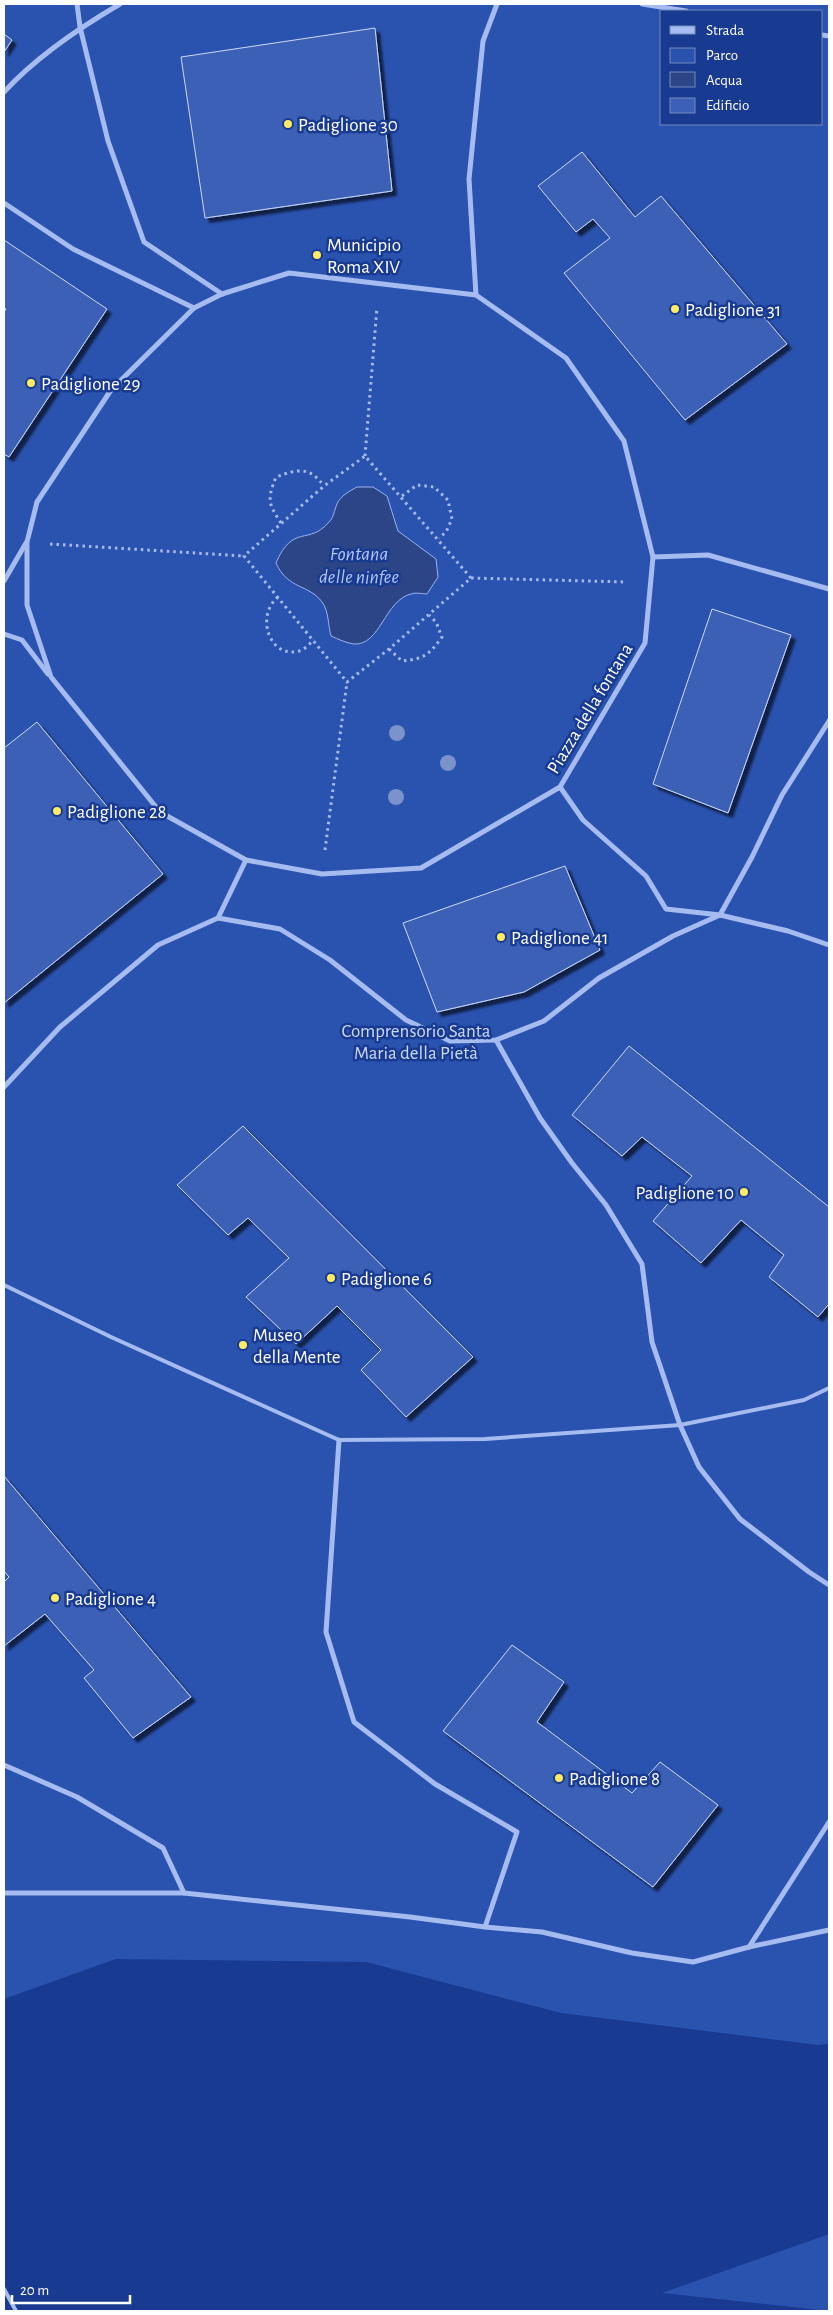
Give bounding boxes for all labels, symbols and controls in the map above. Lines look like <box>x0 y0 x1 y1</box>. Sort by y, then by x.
legend <box>660 10 823 125</box>
text: Strada <box>706 23 744 38</box>
text: Parco <box>706 48 738 63</box>
text: Acqua <box>706 73 742 88</box>
text: Edificio <box>706 98 749 113</box>
place label: Padiglione 30 <box>298 116 398 135</box>
marker: Padiglione 30 <box>282 118 294 130</box>
place label: Municipio Roma XIV <box>327 236 401 277</box>
marker: Municipio Roma XIV <box>311 249 323 261</box>
place label: Padiglione 31 <box>685 301 781 320</box>
marker: Padiglione 31 <box>669 303 681 315</box>
place label: Padiglione 29 <box>41 375 141 394</box>
marker: Padiglione 29 <box>25 377 37 389</box>
water label: Fontana delle ninfee <box>319 544 399 587</box>
street label: Piazza della fontana <box>544 640 637 777</box>
place label: Padiglione 28 <box>67 803 167 822</box>
marker: Padiglione 28 <box>51 805 63 817</box>
place label: Padiglione 41 <box>511 929 609 948</box>
marker: Padiglione 41 <box>495 931 507 943</box>
park label: Comprensorio Santa Maria della Pietà <box>341 1022 491 1063</box>
place label: Padiglione 10 <box>635 1184 734 1203</box>
marker: Padiglione 10 <box>738 1186 750 1198</box>
place label: Padiglione 6 <box>341 1270 432 1289</box>
marker: Padiglione 6 <box>325 1272 337 1284</box>
place label: Museo della Mente <box>253 1326 341 1367</box>
marker: Museo della Mente <box>237 1339 249 1351</box>
place label: Padiglione 4 <box>65 1590 156 1609</box>
marker: Padiglione 4 <box>49 1592 61 1604</box>
place label: Padiglione 8 <box>569 1770 660 1789</box>
marker: Padiglione 8 <box>553 1772 565 1784</box>
scale bar <box>12 2272 130 2304</box>
text: 20 m <box>20 2283 49 2298</box>

